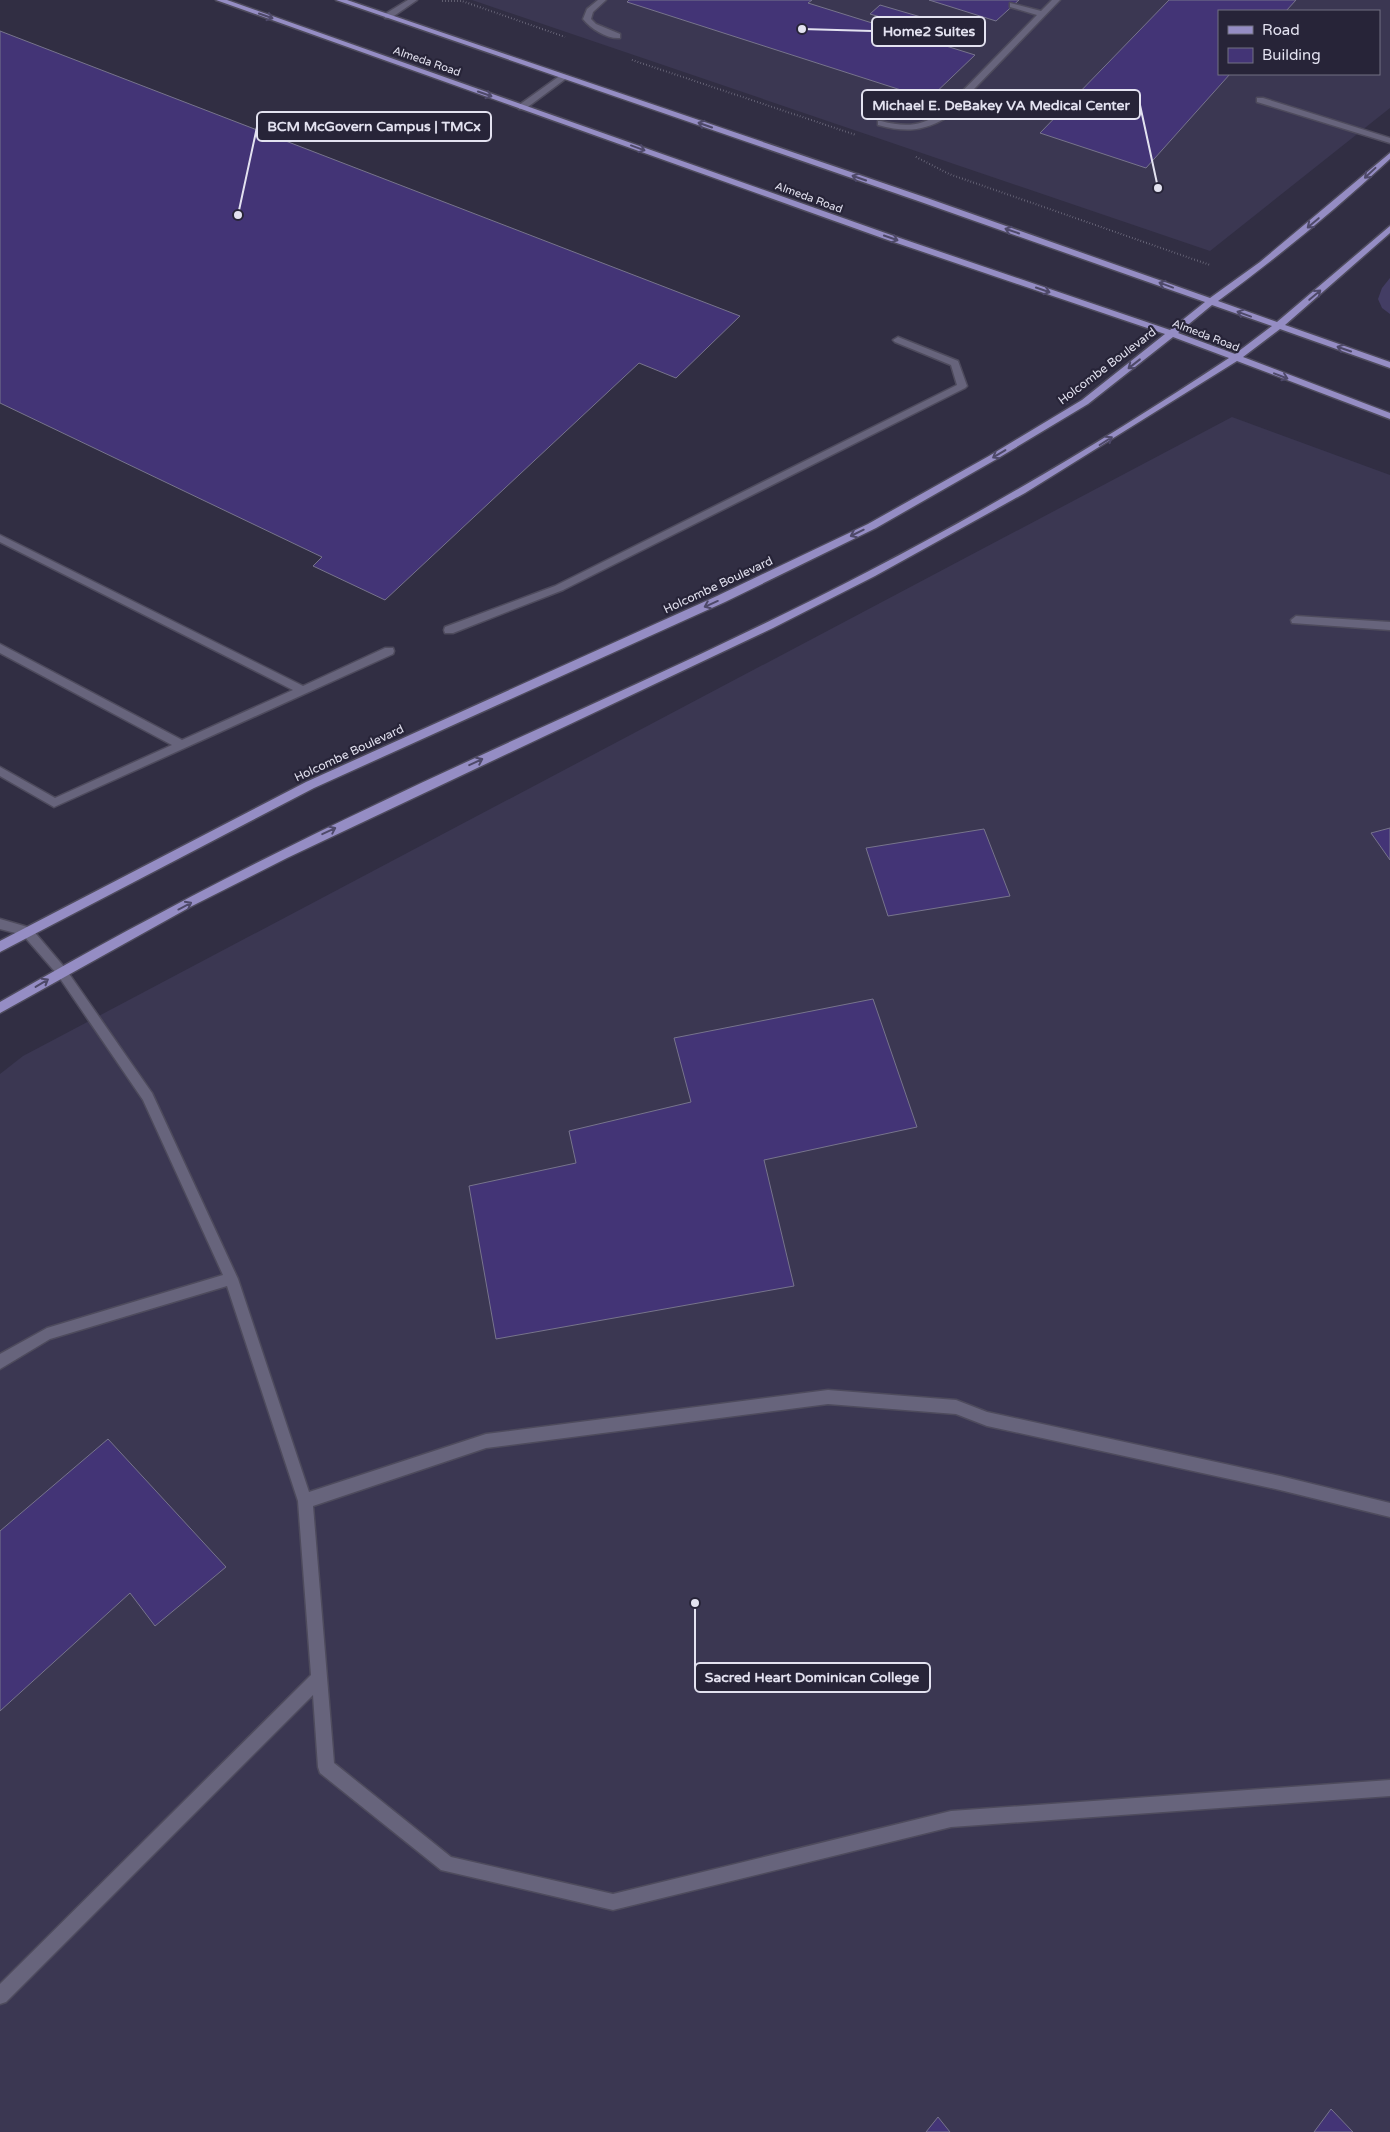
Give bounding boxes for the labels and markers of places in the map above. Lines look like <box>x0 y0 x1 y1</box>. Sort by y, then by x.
callout: Home2 Suites <box>872 17 985 46</box>
callout: Michael E. DeBakey VA Medical Center <box>862 90 1140 119</box>
callout: BCM McGovern Campus | TMCx <box>257 112 491 141</box>
callout: Sacred Heart Dominican College <box>695 1663 930 1692</box>

